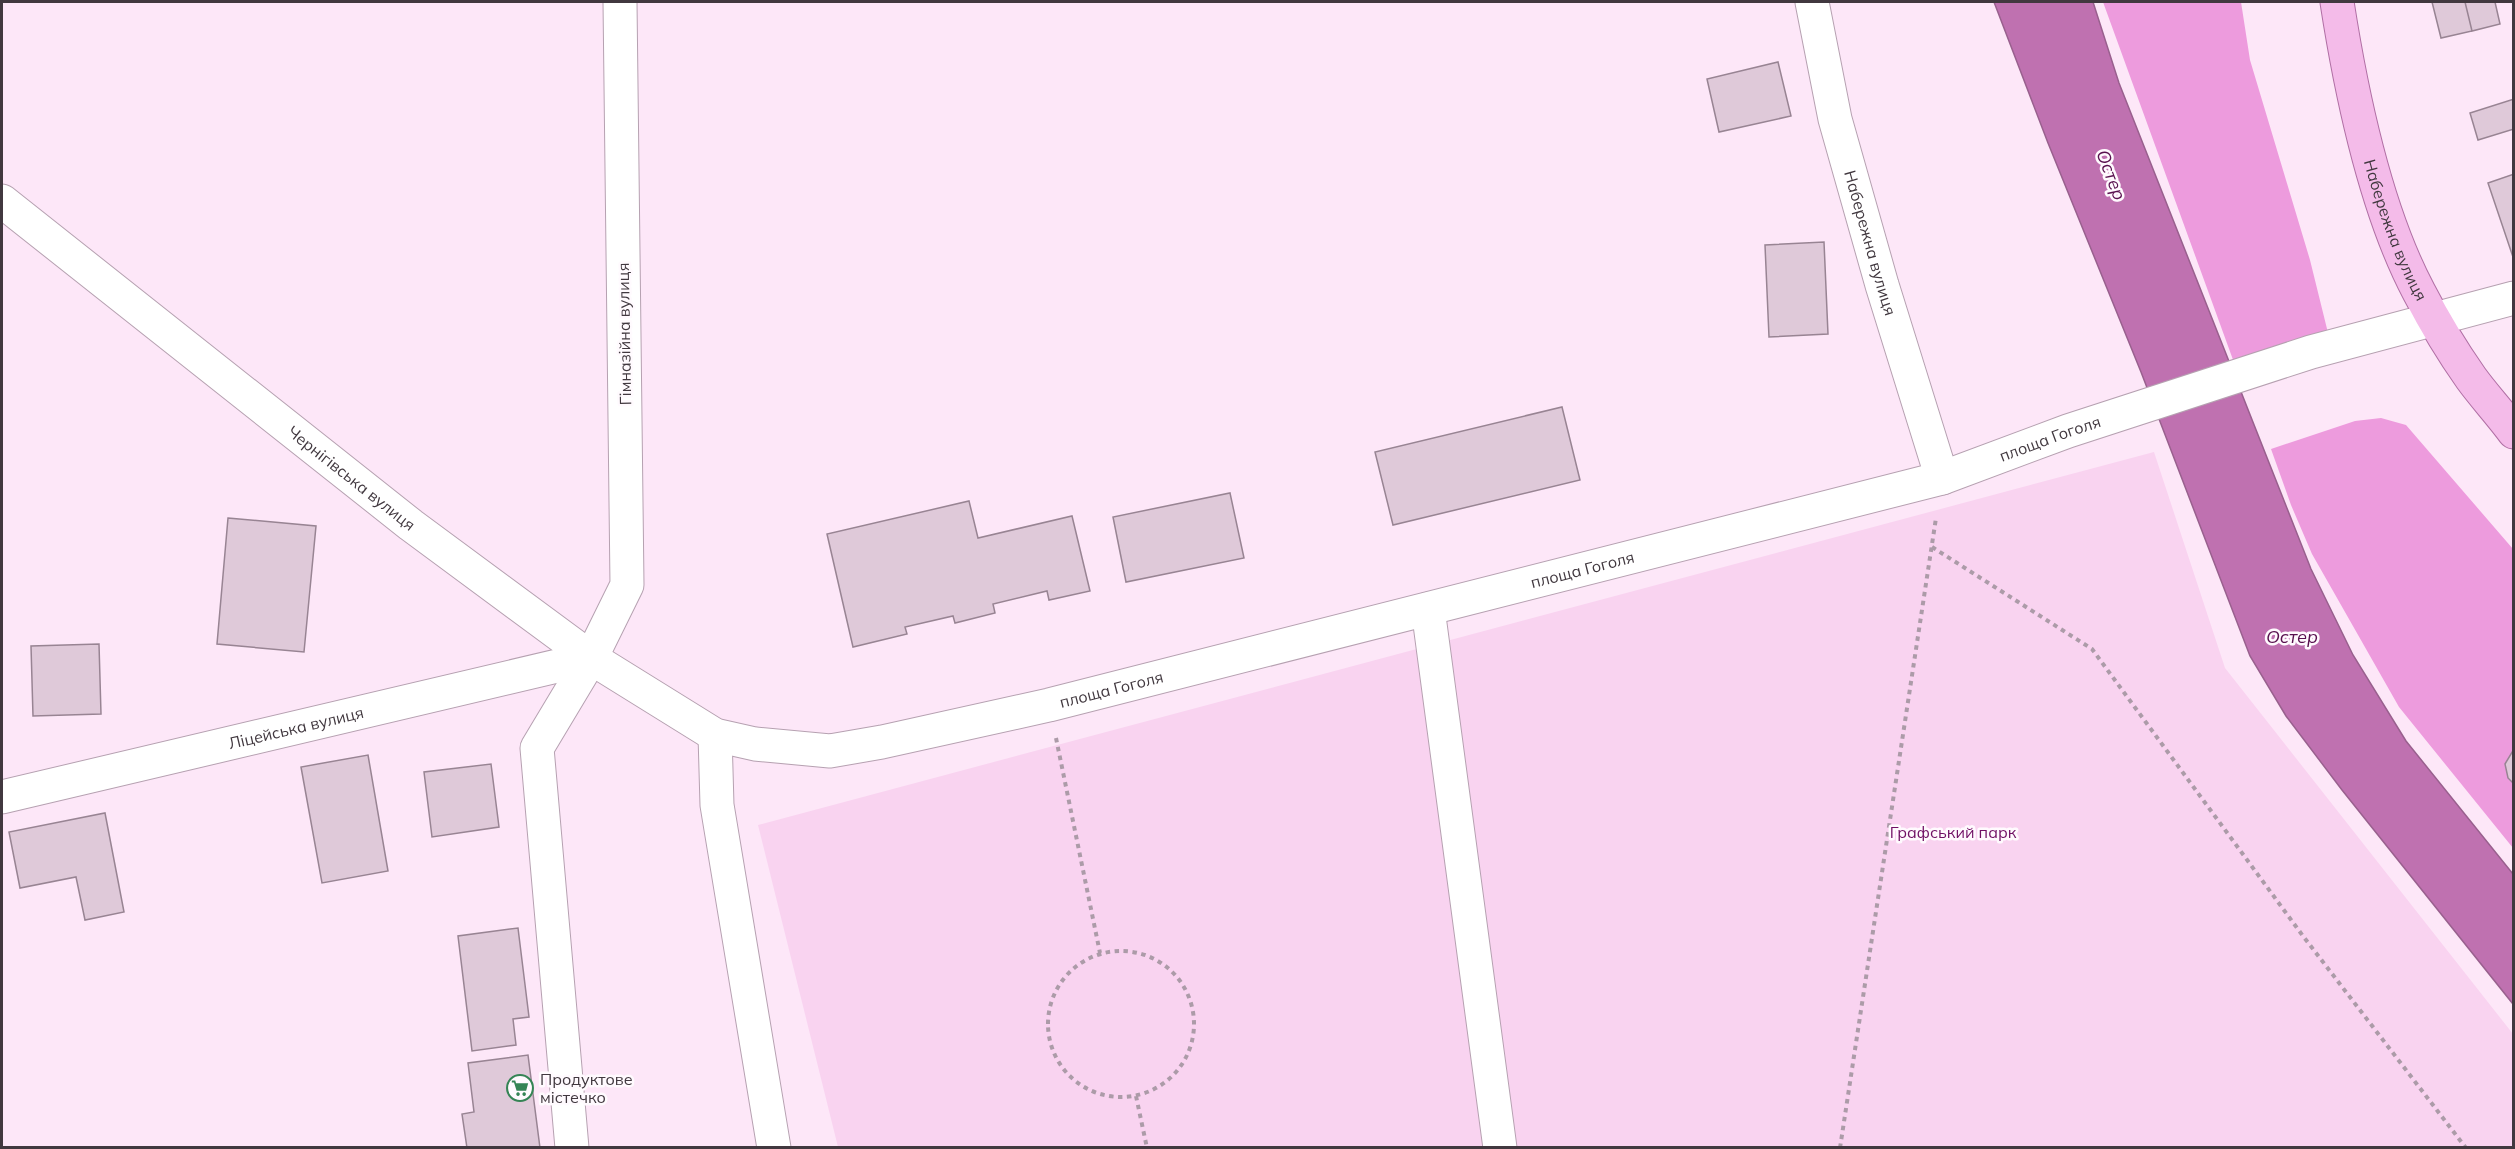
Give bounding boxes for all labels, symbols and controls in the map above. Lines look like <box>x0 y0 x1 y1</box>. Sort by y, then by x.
water label: Остер <box>2091 146 2132 203</box>
street label: Набережна вулиця <box>2360 157 2432 304</box>
street label: Набережна вулиця <box>1840 168 1901 318</box>
street label: Гімназійна вулиця <box>613 263 635 405</box>
street label: площа Гоголя <box>1996 411 2103 466</box>
street label: Чернігівська вулиця <box>284 421 419 535</box>
street label: площа Гоголя <box>1528 547 1636 592</box>
water label: Остер <box>2266 625 2318 648</box>
street label: площа Гоголя <box>1057 666 1165 712</box>
street label: Ліцейська вулиця <box>226 702 366 753</box>
park label: Графський парк <box>1890 822 2017 842</box>
place label: Продуктове містечко <box>540 1069 633 1107</box>
supermarket icon: Продуктове містечко <box>505 1073 535 1103</box>

